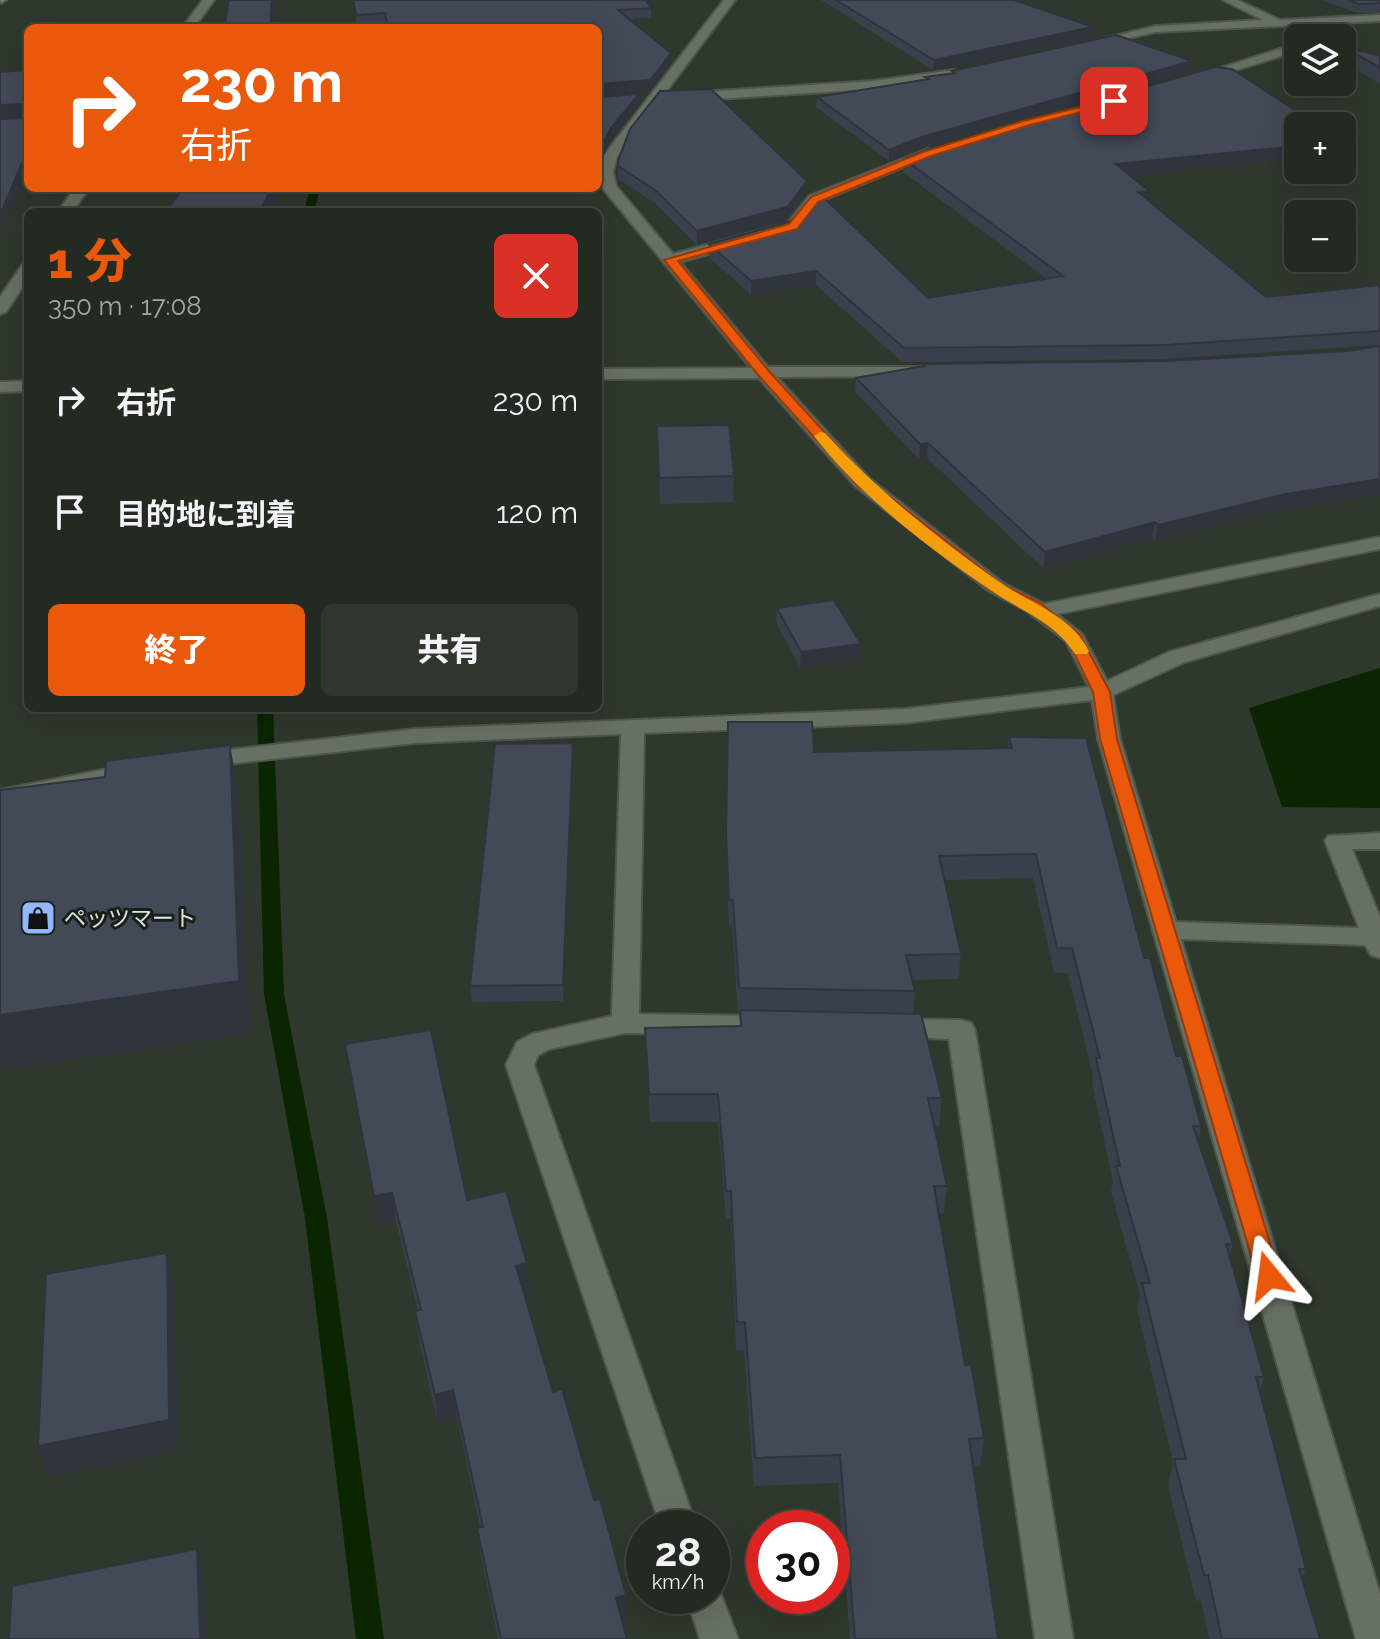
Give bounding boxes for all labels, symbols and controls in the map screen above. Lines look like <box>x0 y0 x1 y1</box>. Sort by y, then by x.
map controls <box>1284 24 1356 272</box>
button: layers <box>1284 24 1356 96</box>
text: 230 m <box>180 49 343 115</box>
icon: right <box>48 56 152 160</box>
pin <box>1080 67 1148 135</box>
icon: arrive <box>1092 79 1136 123</box>
button: + <box>1284 112 1356 184</box>
text: 右折 <box>180 124 252 166</box>
button: − <box>1284 200 1356 272</box>
text: 1 分 <box>48 233 132 289</box>
button: close <box>494 234 578 318</box>
text: 350 m · 17:08 <box>48 291 202 321</box>
icon: right <box>48 378 92 422</box>
text: 230 m <box>493 383 578 418</box>
text: 右折 <box>116 385 176 420</box>
icon: arrive <box>48 490 92 534</box>
text: 120 m <box>496 495 578 530</box>
text: 目的地に到着 <box>116 497 296 532</box>
button: 終了 <box>48 604 305 696</box>
button: 共有 <box>321 604 578 696</box>
shop icon: ペッツマート <box>19 899 57 937</box>
place label: ペッツマート <box>64 905 196 931</box>
position arrow <box>1227 1234 1311 1318</box>
speed limit sign: 30 <box>746 1510 850 1614</box>
text: 28 <box>655 1528 701 1575</box>
text: km/h <box>652 1570 704 1594</box>

